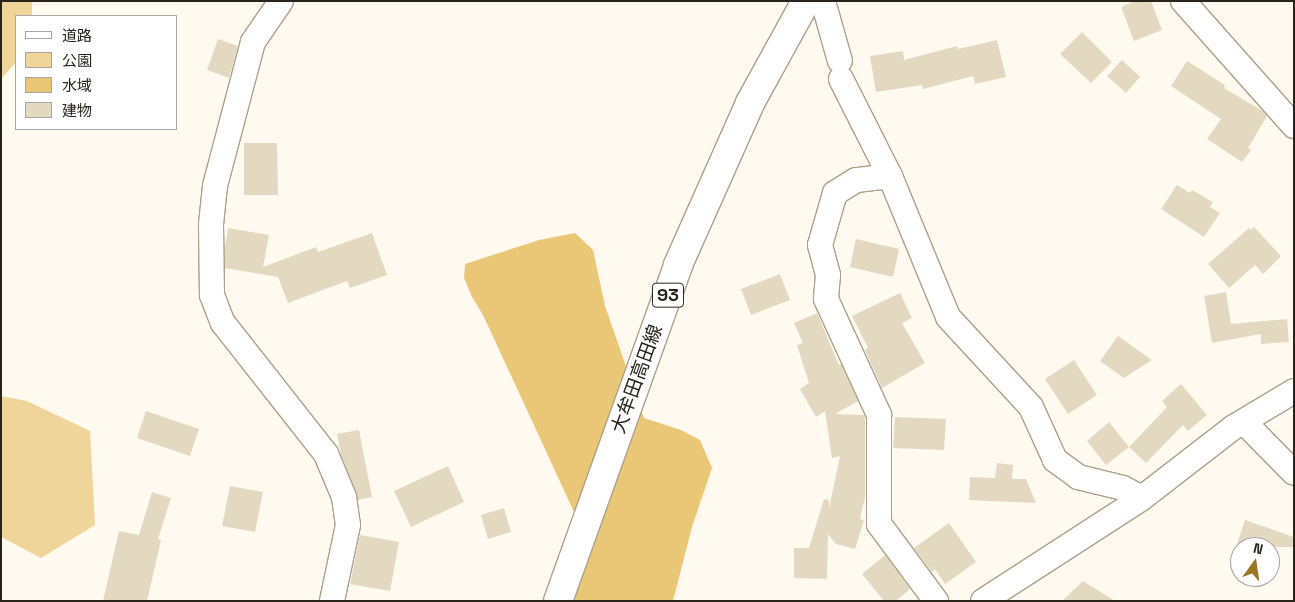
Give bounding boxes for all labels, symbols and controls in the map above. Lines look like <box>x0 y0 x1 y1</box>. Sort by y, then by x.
legend <box>15 15 178 130</box>
text: 道路 <box>62 26 92 45</box>
text: 公園 <box>62 51 92 70</box>
text: 水域 <box>62 76 92 95</box>
text: 建物 <box>62 101 92 120</box>
road number: 93 <box>652 280 684 310</box>
street label: 大牟田高田線 <box>607 322 667 436</box>
north arrow <box>1230 537 1280 587</box>
text: N <box>1252 539 1265 558</box>

